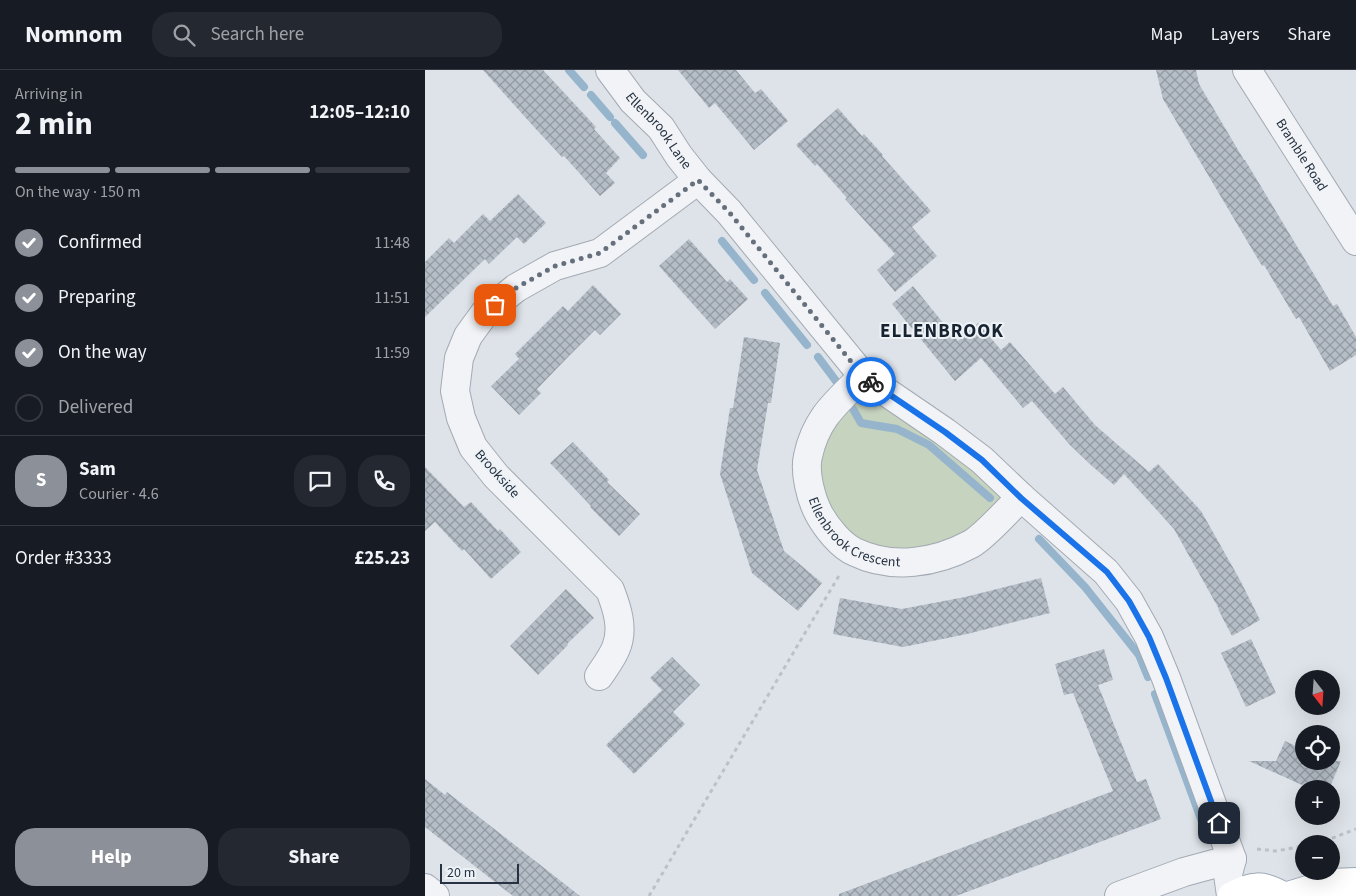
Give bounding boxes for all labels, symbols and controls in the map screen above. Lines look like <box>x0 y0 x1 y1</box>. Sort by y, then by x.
search box <box>152 12 502 57</box>
text: Nomnom <box>25 17 122 52</box>
icon: search <box>170 21 198 49</box>
text: Search here <box>210 21 304 48</box>
text: Map <box>1151 22 1183 47</box>
text: Layers <box>1211 22 1260 47</box>
text: Share <box>1288 22 1331 47</box>
text: Arriving in <box>15 83 83 105</box>
street label: Ellenbrook Lane <box>620 89 696 174</box>
text: 12:05–12:10 <box>309 99 410 126</box>
text: 2 min <box>15 101 93 147</box>
street label: Bramble Road <box>1271 115 1332 195</box>
text: On the way · 150 m <box>15 181 140 203</box>
icon: check <box>15 229 43 257</box>
text: Confirmed <box>58 229 142 256</box>
text: 11:48 <box>374 232 410 254</box>
icon: check <box>15 284 43 312</box>
text: Preparing <box>58 284 136 311</box>
pin <box>474 284 516 326</box>
text: 11:51 <box>374 287 410 309</box>
icon: bag <box>481 291 509 319</box>
district label: ELLENBROOK <box>880 318 1004 345</box>
icon: check <box>15 339 43 367</box>
text: On the way <box>58 339 147 366</box>
text: 11:59 <box>374 342 410 364</box>
courier <box>846 357 896 407</box>
icon: bike <box>857 368 885 396</box>
text: Delivered <box>58 394 133 421</box>
street label: Brookside <box>470 445 524 503</box>
button: chat <box>294 455 346 507</box>
button: phone <box>358 455 410 507</box>
text: Sam <box>79 456 116 483</box>
text: S <box>36 467 46 494</box>
text: Courier · 4.6 <box>79 483 159 505</box>
street label: Ellenbrook Crescent <box>803 494 901 572</box>
text: Order #3333 <box>15 545 112 572</box>
text: £25.23 <box>354 545 410 572</box>
north arrow <box>1295 670 1340 715</box>
map controls <box>1295 670 1340 880</box>
button: locate <box>1295 725 1340 770</box>
button: + <box>1295 780 1340 825</box>
pin <box>1198 802 1240 844</box>
icon: home <box>1205 809 1233 837</box>
button: Help <box>15 828 208 886</box>
button: Share <box>218 828 410 886</box>
button: − <box>1295 835 1340 880</box>
scale bar <box>440 861 519 884</box>
text: 20 m <box>447 863 475 883</box>

